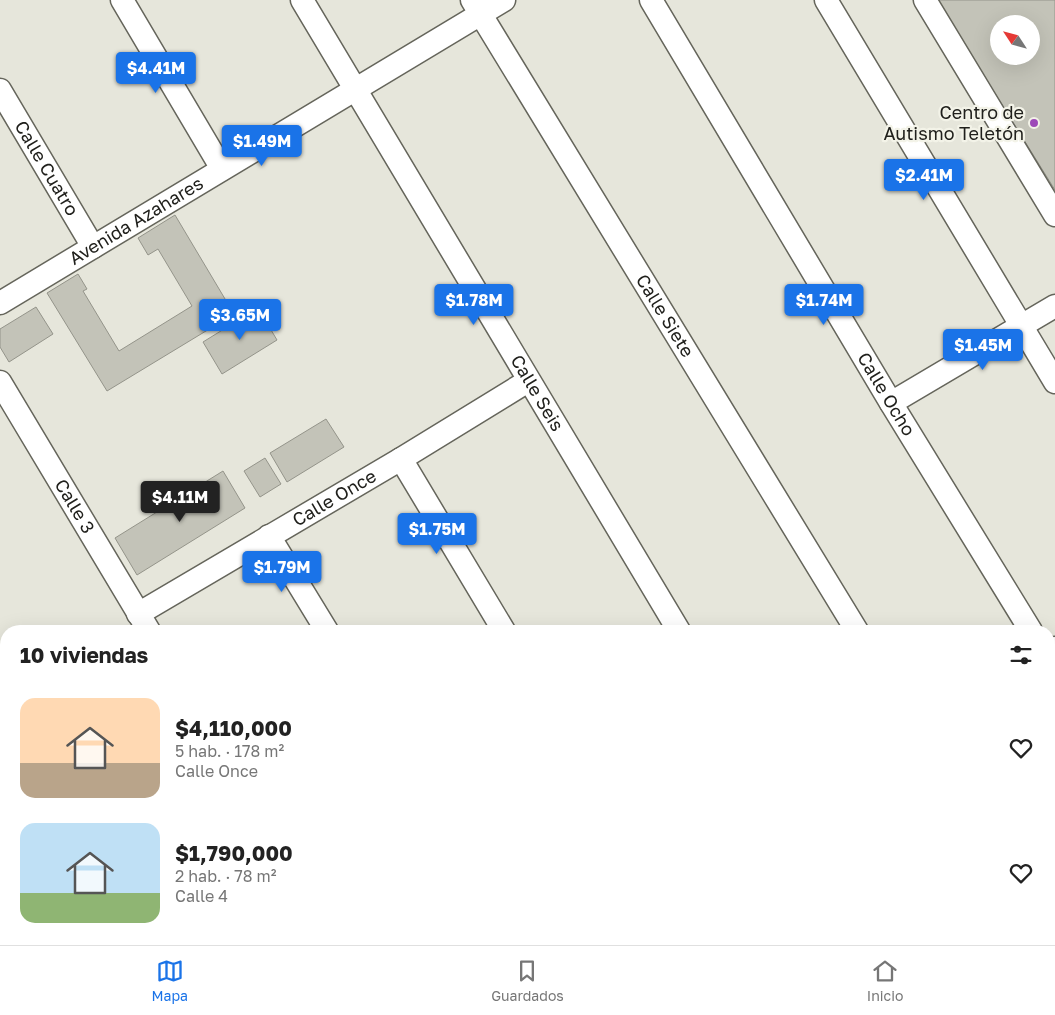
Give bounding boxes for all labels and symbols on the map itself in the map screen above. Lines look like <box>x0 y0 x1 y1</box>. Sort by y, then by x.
north arrow <box>990 15 1040 65</box>
pin: $4.41M <box>115 52 197 94</box>
place label: Centro de Autismo Teletón <box>884 101 1024 144</box>
street label: Calle Cuatro <box>11 116 84 219</box>
marker: Centro de Autismo Teletón <box>1028 117 1040 129</box>
pin: $1.49M <box>221 124 303 167</box>
pin: $2.41M <box>883 158 965 201</box>
street label: Avenida Azahares <box>65 171 207 269</box>
street label: Calle Siete <box>632 270 699 361</box>
pin: $1.78M <box>433 284 515 326</box>
pin: $1.74M <box>783 284 865 326</box>
pin: $3.65M <box>199 298 281 341</box>
pin: $1.45M <box>942 328 1024 371</box>
street label: Calle Ocho <box>853 348 920 440</box>
street label: Calle Seis <box>506 350 569 435</box>
street label: Calle Once <box>288 464 380 531</box>
street label: Calle 3 <box>51 475 100 537</box>
pin: $4.11M <box>139 480 221 523</box>
pin: $1.75M <box>396 512 478 555</box>
pin: $1.79M <box>241 550 323 593</box>

